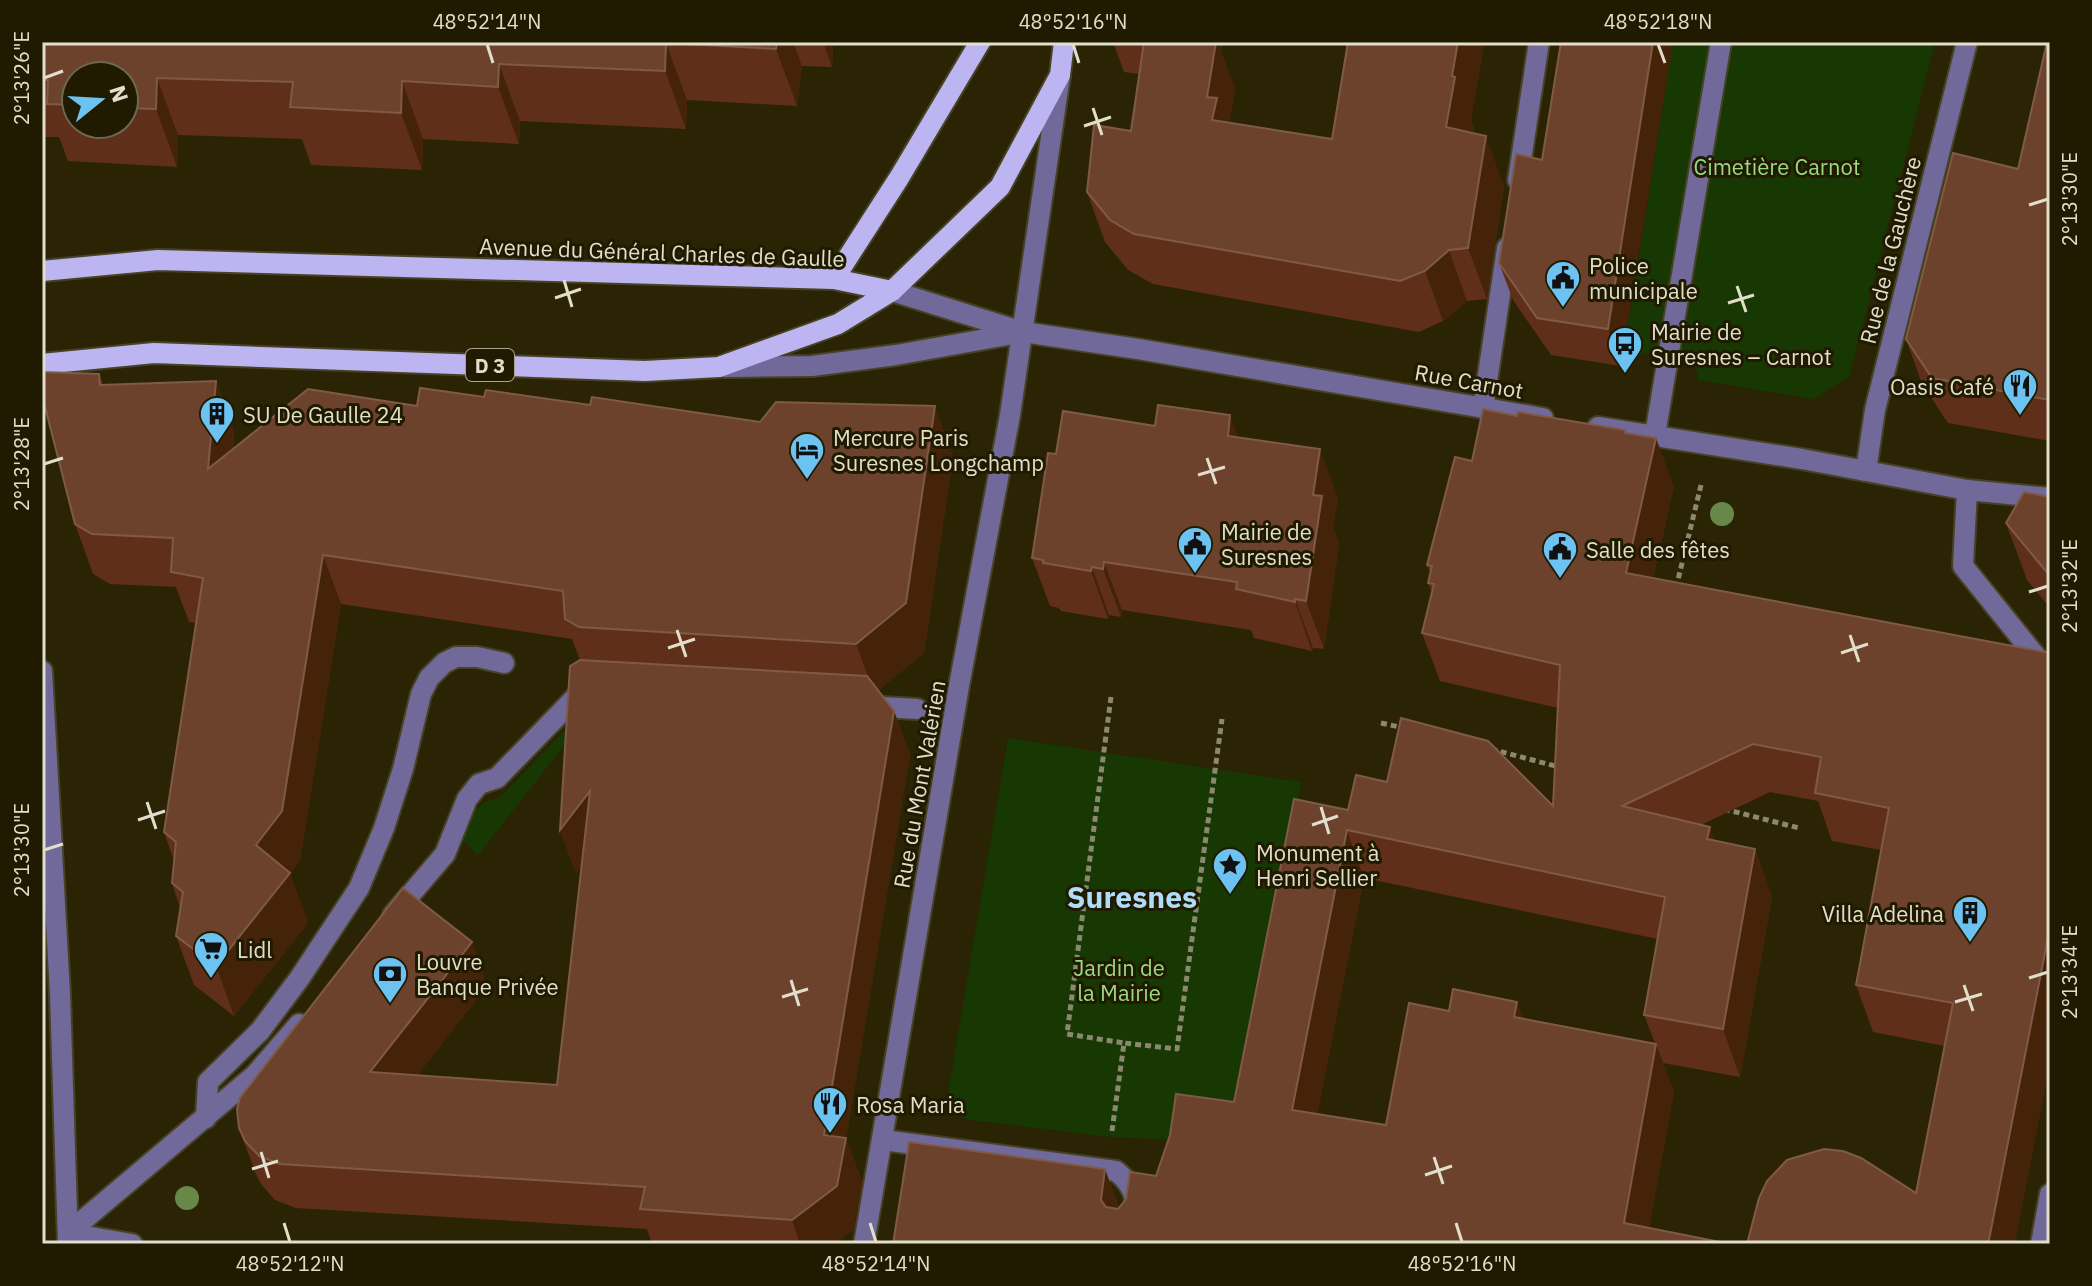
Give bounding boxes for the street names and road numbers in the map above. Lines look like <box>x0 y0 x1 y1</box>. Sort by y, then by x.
street label: Rue de la Gauchère <box>1853 153 1927 347</box>
street label: Avenue du Général Charles de Gaulle <box>479 231 845 273</box>
road number: D 3 <box>466 349 514 381</box>
street label: Rue Carnot <box>1412 357 1526 405</box>
street label: Rue du Mont Valérien <box>886 678 952 890</box>

